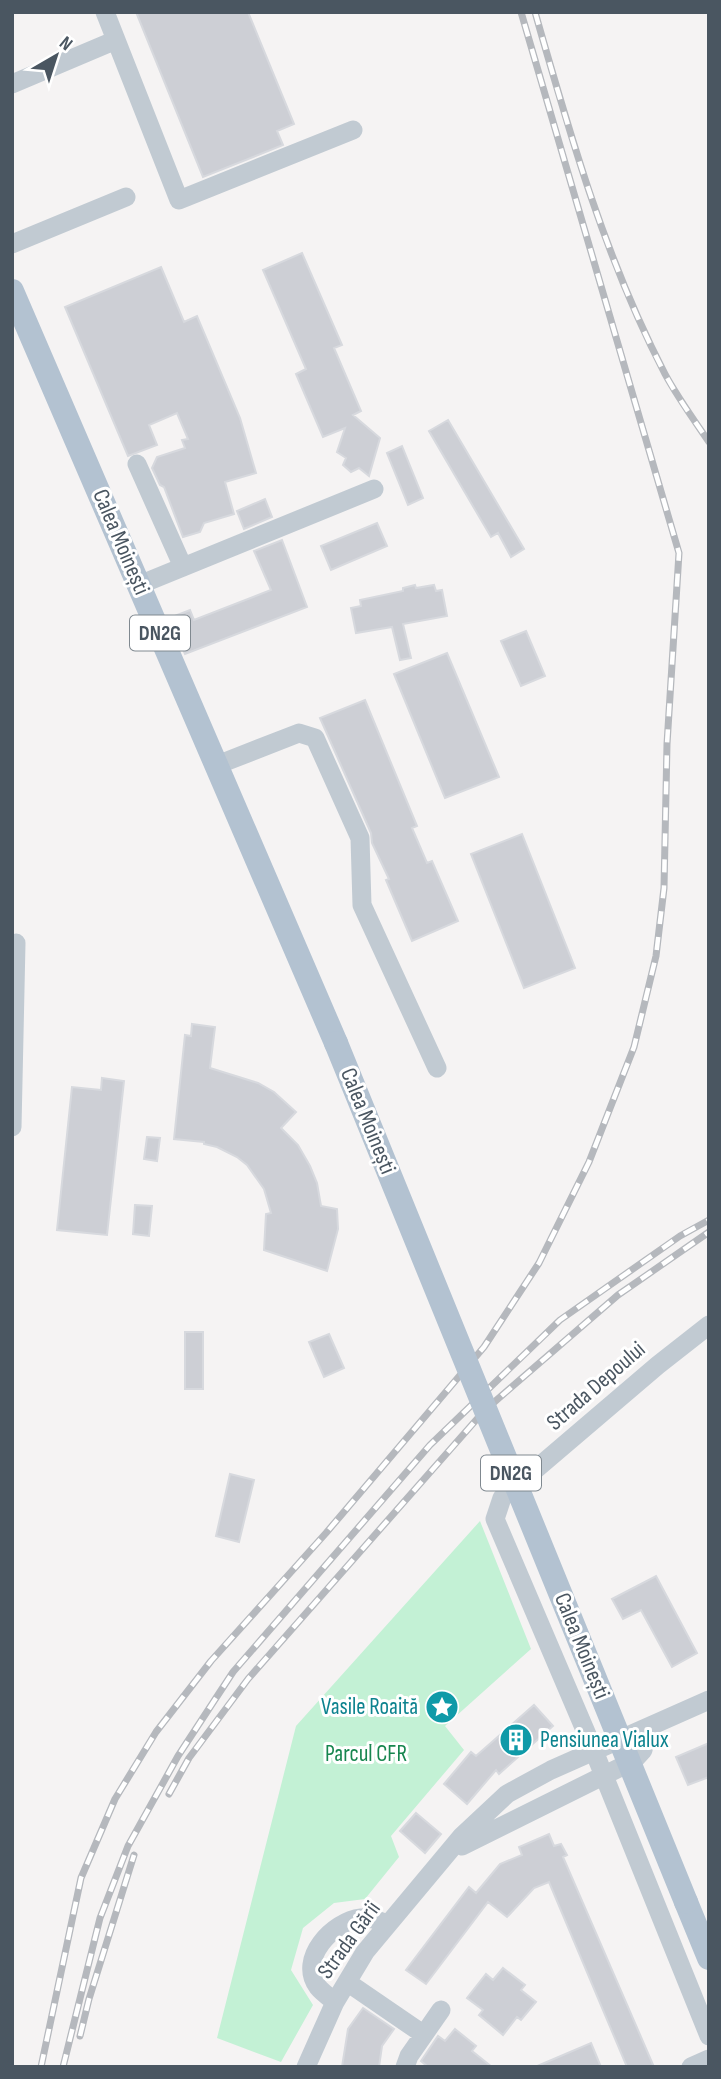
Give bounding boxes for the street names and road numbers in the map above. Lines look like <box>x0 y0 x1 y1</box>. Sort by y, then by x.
street label: Calea Moinești <box>86 485 156 599</box>
road number: DN2G <box>130 616 190 650</box>
street label: Calea Moinești <box>334 1064 402 1178</box>
street label: Strada Depoului <box>541 1336 651 1436</box>
road number: DN2G <box>481 1456 541 1490</box>
street label: Calea Moinești <box>548 1589 616 1703</box>
street label: Strada Gării <box>311 1896 387 1984</box>

